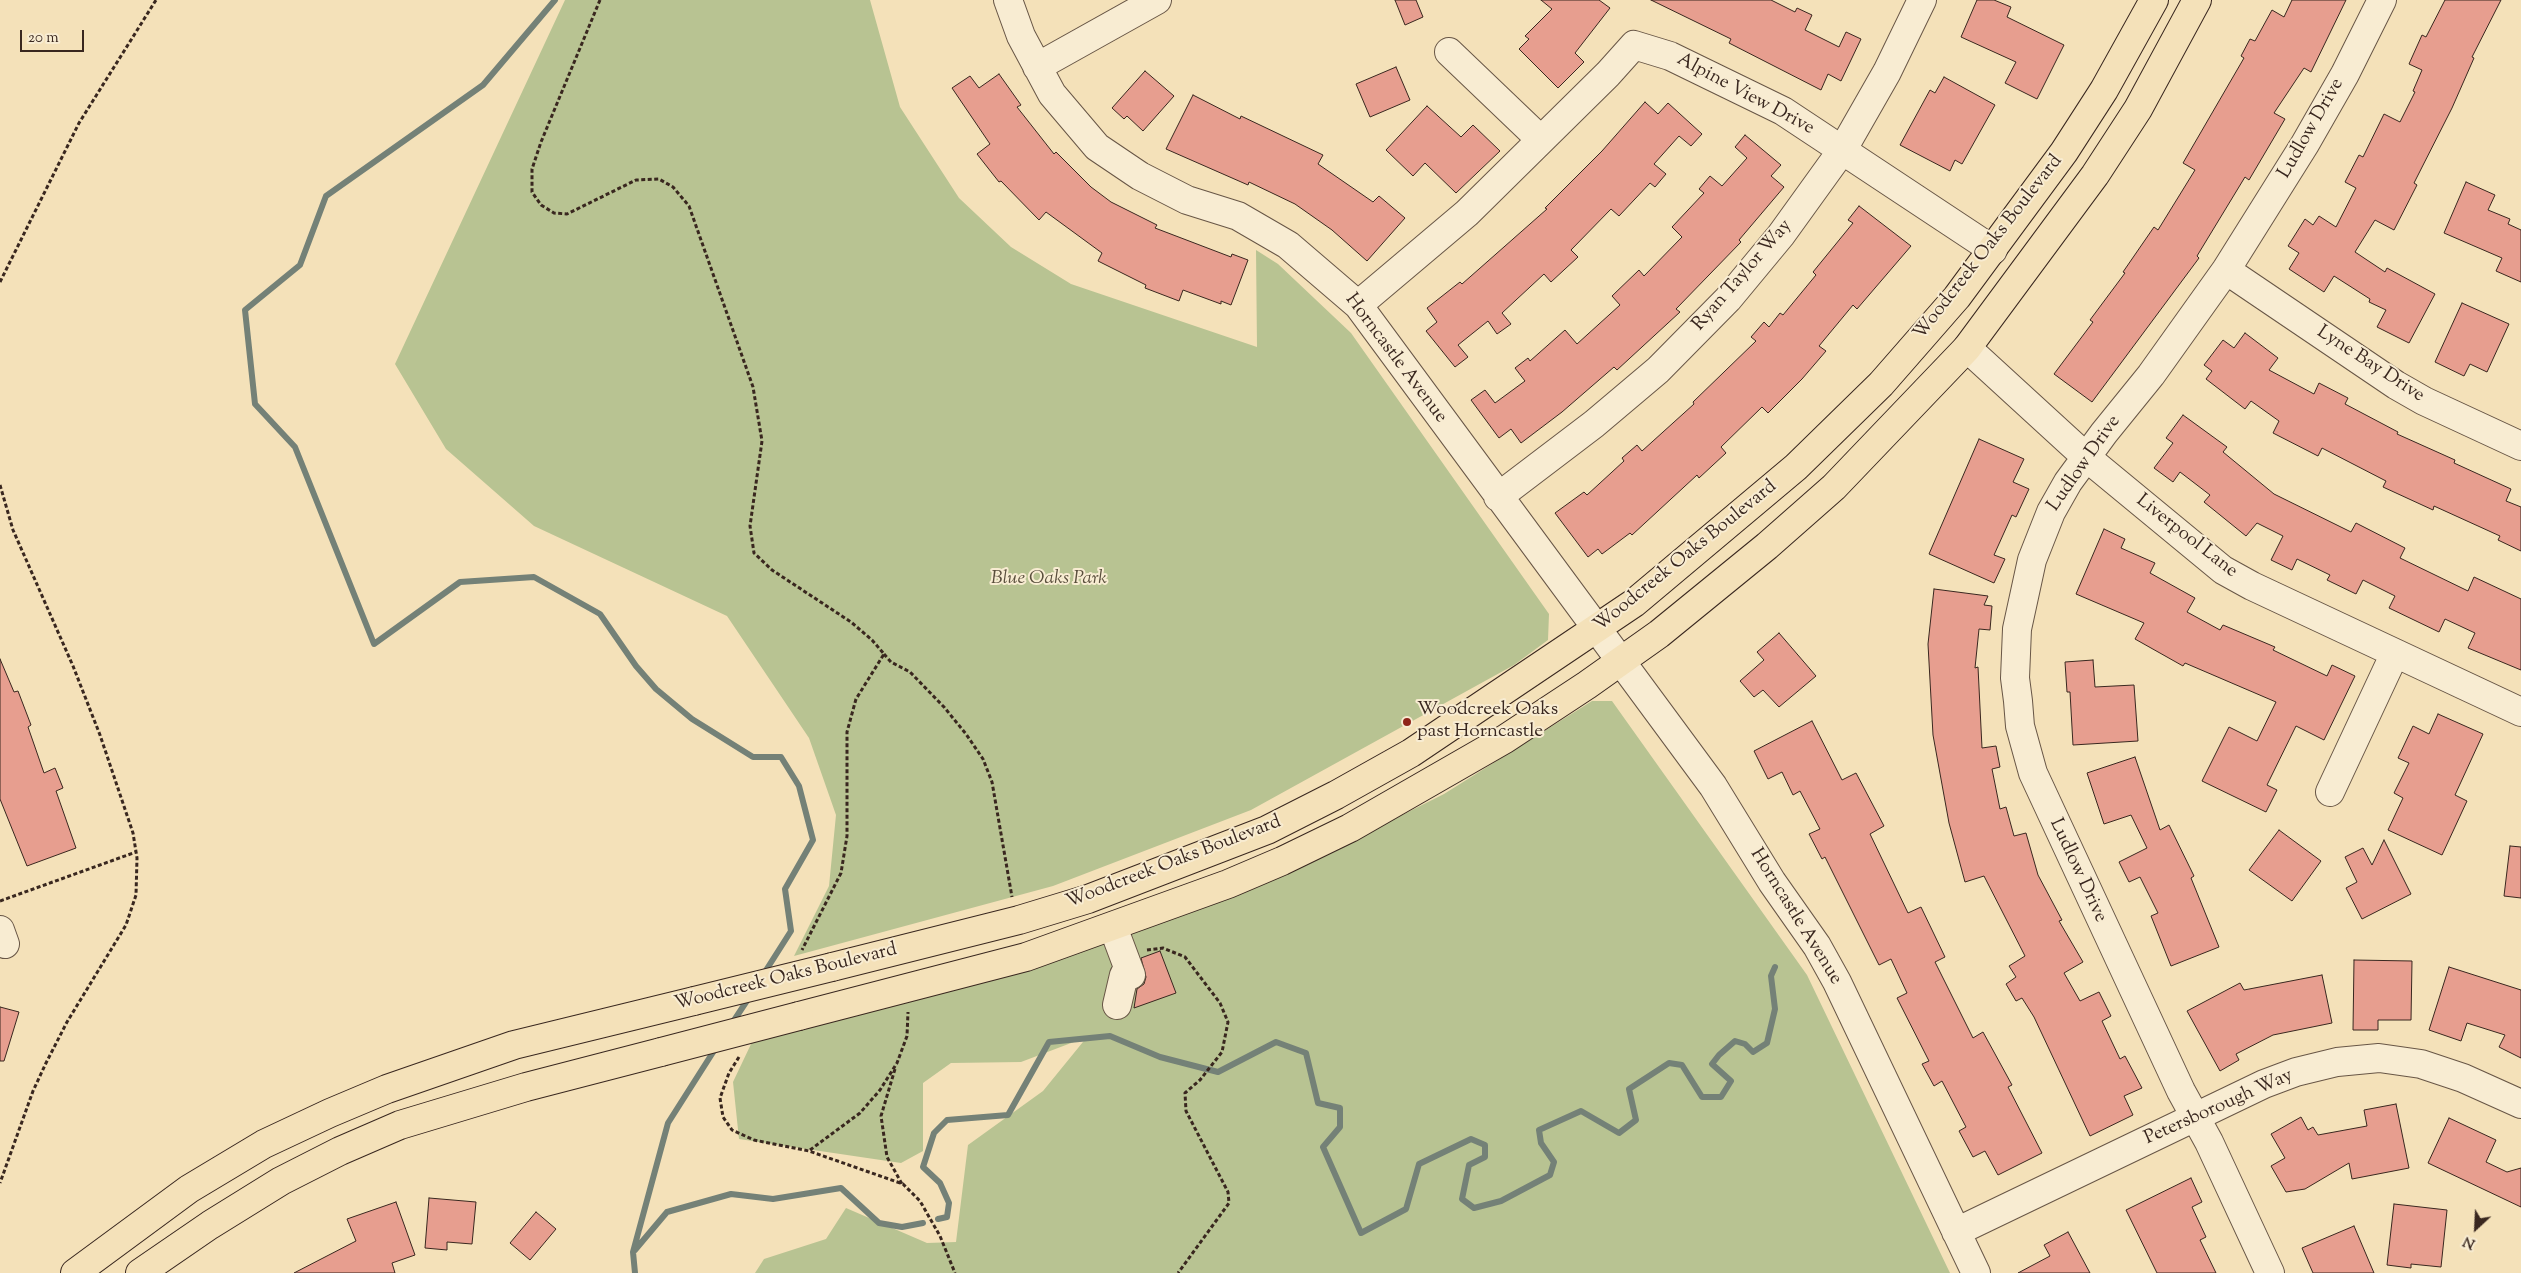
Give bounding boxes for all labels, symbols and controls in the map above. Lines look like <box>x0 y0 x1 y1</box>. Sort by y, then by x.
scale bar <box>22 20 86 52</box>
text: 20 m <box>28 28 59 49</box>
street label: Alpine View Drive <box>1672 49 1818 141</box>
street label: Ludlow Drive <box>2274 75 2350 183</box>
street label: Woodcreek Oaks Boulevard <box>1910 151 2068 345</box>
street label: Ryan Taylor Way <box>1688 216 1798 336</box>
street label: Horncastle Avenue <box>1339 290 1451 428</box>
street label: Lyne Bay Drive <box>2312 322 2428 408</box>
street label: Ludlow Drive <box>2044 412 2126 516</box>
street label: Woodcreek Oaks Boulevard <box>1590 476 1782 638</box>
street label: Liverpool Lane <box>2131 490 2241 584</box>
park label: Blue Oaks Park <box>991 569 1107 591</box>
place label: Woodcreek Oaks past Horncastle <box>1417 700 1558 744</box>
marker: Woodcreek Oaks past Horncastle <box>1401 716 1413 728</box>
street label: Woodcreek Oaks Boulevard <box>1063 811 1285 915</box>
street label: Ludlow Drive <box>2043 815 2111 927</box>
street label: Horncastle Avenue <box>1744 845 1846 989</box>
street label: Woodcreek Oaks Boulevard <box>672 939 900 1017</box>
street label: Petersborough Way <box>2141 1065 2297 1151</box>
north arrow <box>2451 1203 2501 1253</box>
text: N <box>2460 1230 2479 1253</box>

